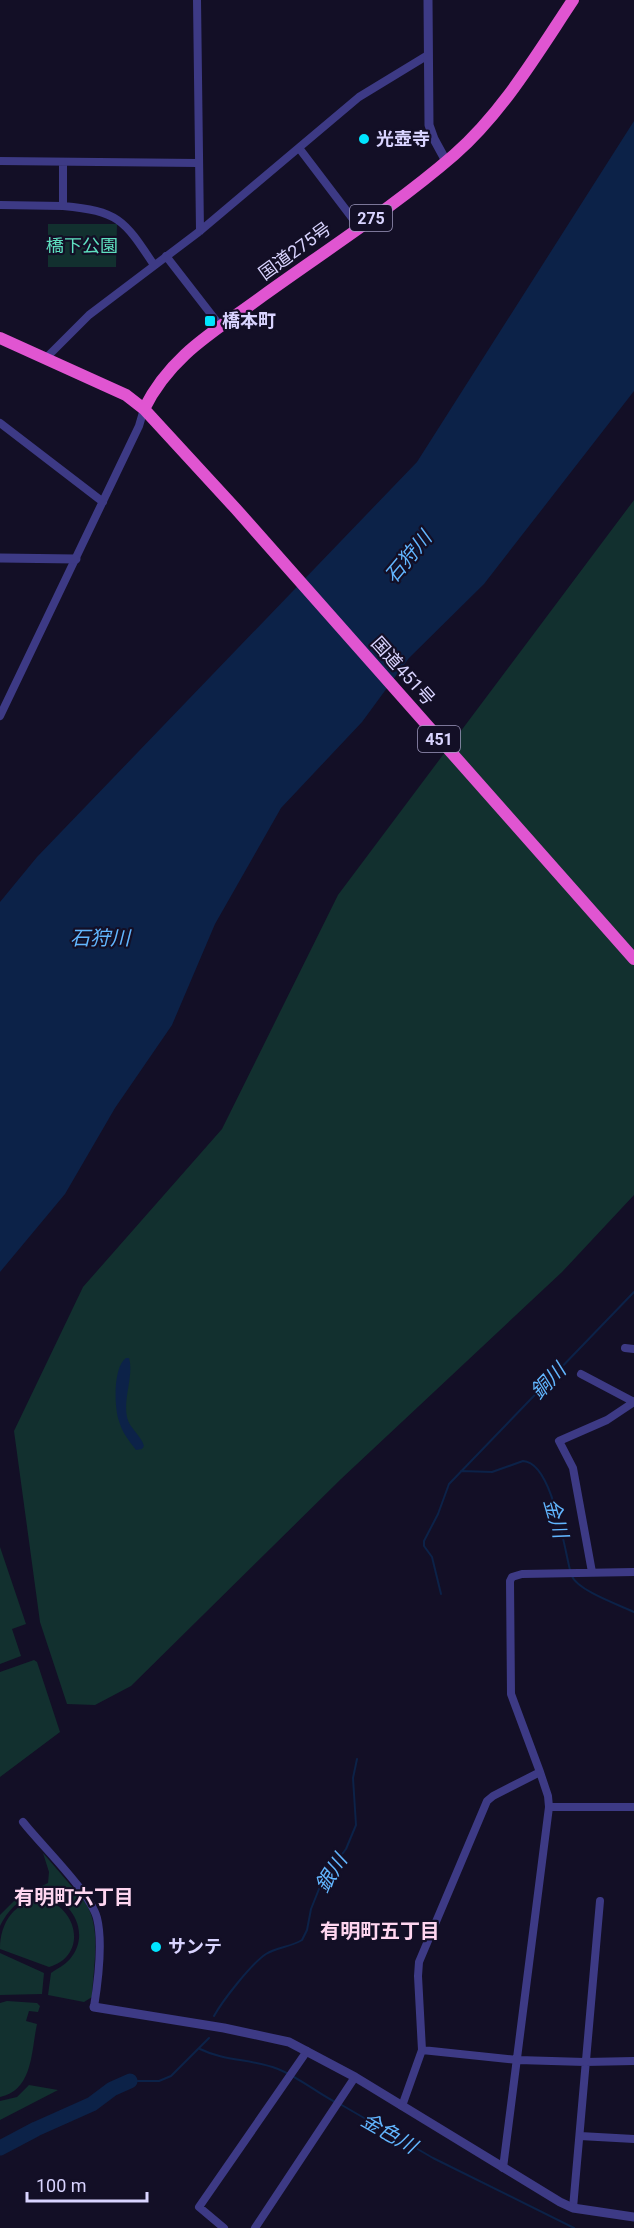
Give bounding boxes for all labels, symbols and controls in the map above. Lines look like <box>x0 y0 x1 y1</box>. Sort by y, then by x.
place label: 光壺寺 <box>376 128 430 149</box>
marker: 光壺寺 <box>357 132 371 146</box>
road number: 275 <box>350 205 392 231</box>
street label: 国道275号 <box>254 217 335 284</box>
park label: 橋下公園 <box>46 235 118 256</box>
place label: 橋本町 <box>222 310 276 331</box>
marker: 橋本町 <box>203 314 217 328</box>
water label: 石狩川 <box>380 525 438 588</box>
street label: 国道451号 <box>367 632 439 709</box>
road number: 451 <box>418 726 460 752</box>
water label: 石狩川 <box>70 926 132 950</box>
water label: 銅川 <box>525 1357 572 1404</box>
water label: 金川 <box>539 1495 574 1542</box>
water label: 銀川 <box>310 1848 353 1896</box>
district label: 有明町六丁目 <box>14 1885 134 1909</box>
district label: 有明町五丁目 <box>320 1919 440 1943</box>
place label: サンテ <box>168 1936 222 1957</box>
marker: サンテ <box>149 1940 163 1954</box>
water label: 金色川 <box>357 2108 423 2159</box>
scale bar <box>27 2165 147 2203</box>
text: 100 m <box>36 2175 87 2196</box>

